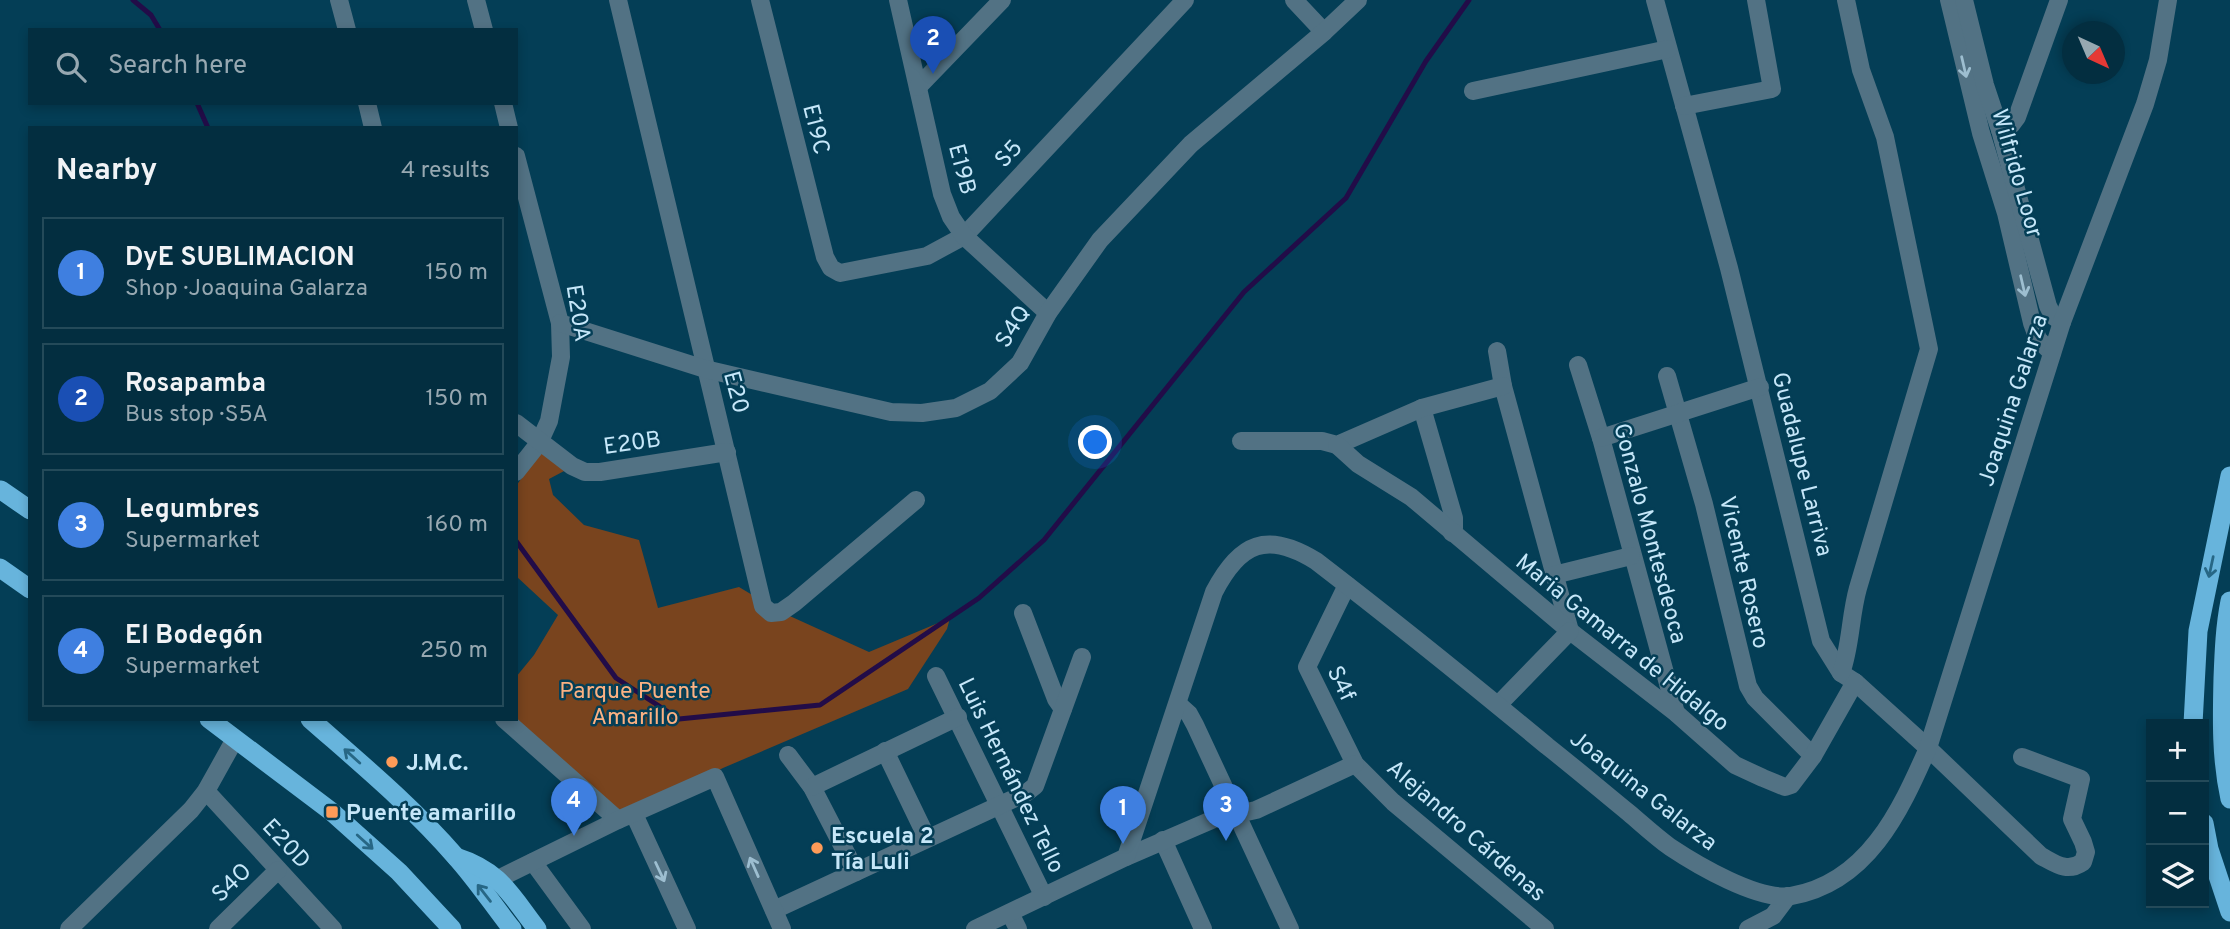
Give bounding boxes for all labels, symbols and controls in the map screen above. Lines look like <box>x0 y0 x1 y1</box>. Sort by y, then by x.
pin: 2 <box>910 16 956 74</box>
north arrow <box>2062 21 2125 84</box>
search box <box>28 28 518 105</box>
icon: search <box>52 48 90 86</box>
text: Search here <box>108 50 247 83</box>
one-way arrow <box>1958 55 1971 78</box>
street label: E19C <box>794 101 835 158</box>
street label: Wilfrido Loor <box>1983 106 2048 241</box>
street label: S5 <box>990 135 1030 175</box>
street label: E19B <box>940 141 981 198</box>
text: Nearby <box>56 153 157 190</box>
text: 4 results <box>401 157 490 186</box>
text: DyE SUBLIMACION <box>125 242 355 275</box>
text: 1 <box>76 259 86 288</box>
text: 150 m <box>426 259 488 288</box>
one-way arrow <box>2017 274 2030 297</box>
text: Shop · Joaquina Galarza <box>125 275 368 304</box>
street label: E20A <box>558 283 595 344</box>
street label: S4Q <box>990 301 1038 354</box>
street label: Joaquina Galarza <box>1973 311 2056 490</box>
text: Rosapamba <box>125 368 266 401</box>
street label: E20 <box>715 368 754 417</box>
street label: Guadalupe Larriva <box>1764 369 1837 560</box>
text: 2 <box>74 385 88 414</box>
text: 150 m <box>426 385 488 414</box>
text: Bus stop · S5A <box>125 401 268 430</box>
street label: Gonzalo Montesdeoca <box>1605 420 1692 647</box>
your location <box>1078 425 1112 459</box>
street label: E20B <box>602 426 663 463</box>
street label: Vicente Rosero <box>1711 493 1774 652</box>
text: Legumbres <box>125 494 260 527</box>
text: 3 <box>74 511 88 540</box>
text: 160 m <box>426 511 488 540</box>
text: Supermarket <box>125 527 260 556</box>
street label: Maria Gamarra de Hidalgo <box>1509 549 1734 739</box>
one-way arrow <box>2203 555 2217 578</box>
text: El Bodegón <box>125 620 263 653</box>
text: 4 <box>74 637 88 666</box>
text: 250 m <box>420 637 488 666</box>
text: Supermarket <box>125 653 260 682</box>
street label: S4f <box>1319 662 1361 707</box>
street label: Luis Hernández Tello <box>950 674 1070 878</box>
park label: Parque Puente Amarillo <box>559 678 711 733</box>
map controls <box>2146 719 2209 908</box>
button: + <box>2146 719 2209 782</box>
street label: Joaquina Galarza <box>1563 725 1722 859</box>
one-way arrow <box>343 748 361 764</box>
place label: J.M.C. <box>406 750 468 779</box>
marker: J.M.C. <box>384 754 400 770</box>
street label: Alejandro Cárdenas <box>1380 755 1551 909</box>
pin: 4 <box>551 778 597 836</box>
button: − <box>2146 782 2209 845</box>
pin: 3 <box>1203 783 1249 841</box>
pin: 1 <box>1100 786 1146 844</box>
place label: Puente amarillo <box>346 800 516 829</box>
marker: Puente amarillo <box>324 804 340 820</box>
street label: E20D <box>255 813 316 876</box>
place label: Escuela 2 Tía Luli <box>831 823 934 878</box>
one-way arrow <box>356 834 374 850</box>
marker: Escuela 2 Tía Luli <box>809 840 825 856</box>
button: layers <box>2146 845 2209 908</box>
one-way arrow <box>747 857 760 878</box>
street label: S4O <box>207 858 259 910</box>
one-way arrow <box>654 860 667 882</box>
one-way arrow <box>476 884 491 903</box>

